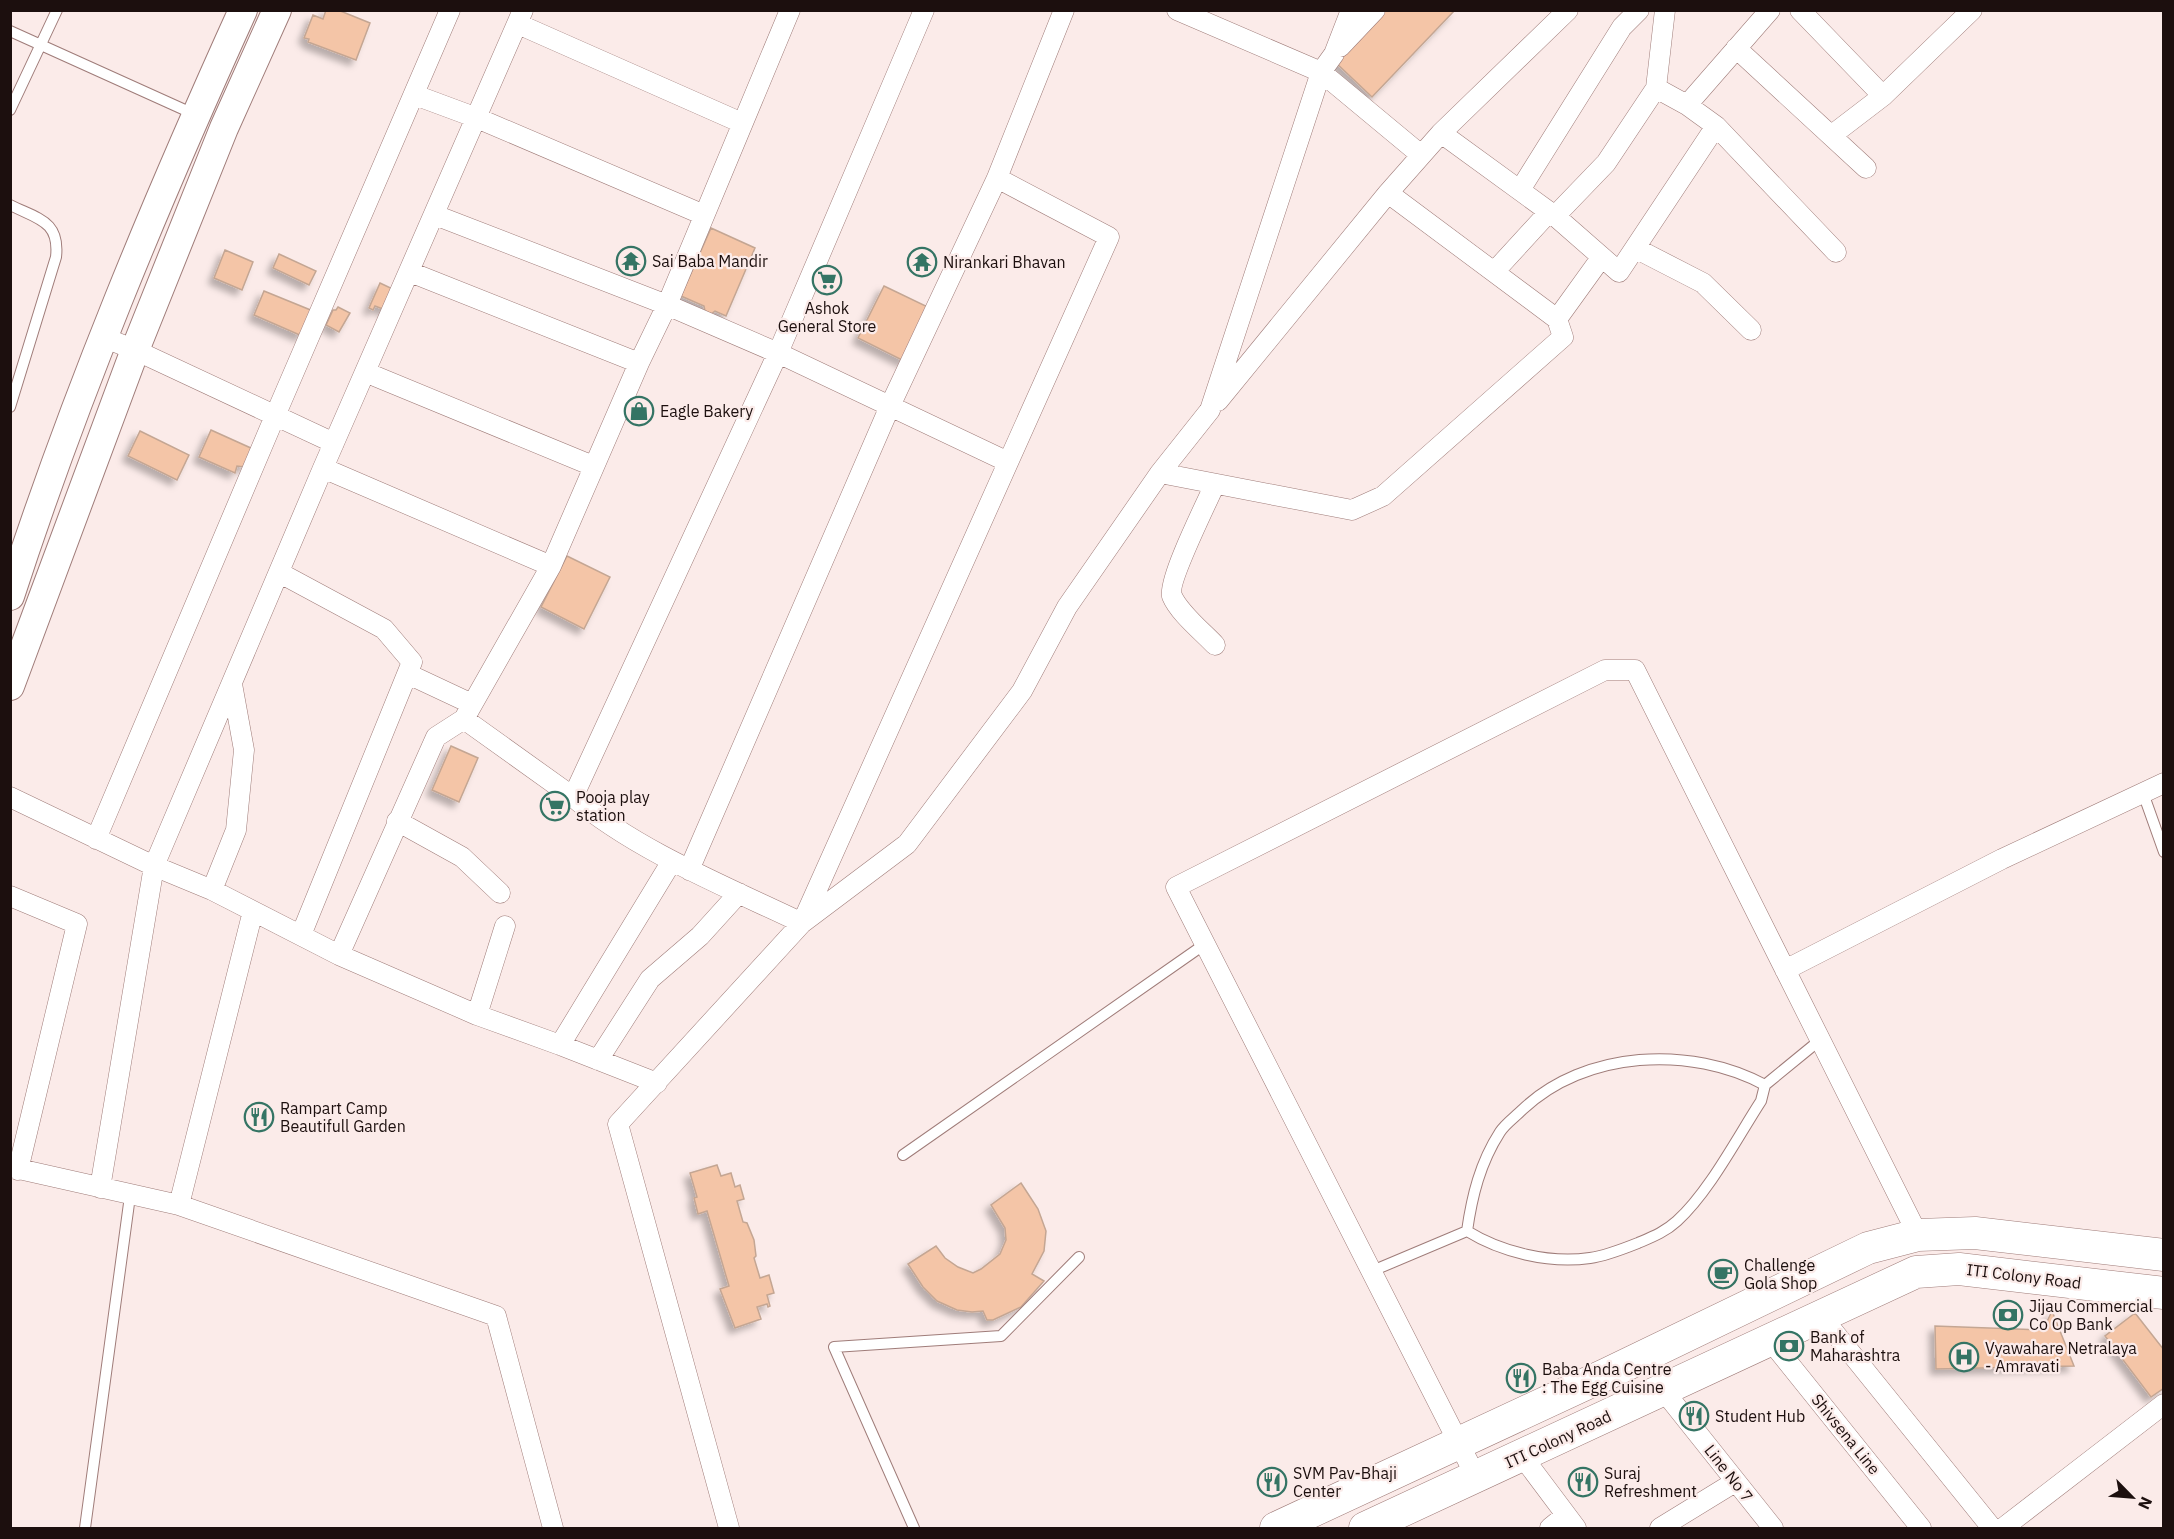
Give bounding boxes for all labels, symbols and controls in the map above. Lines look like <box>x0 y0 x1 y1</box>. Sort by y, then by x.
temple icon: Sai Baba Mandir <box>615 245 647 277</box>
temple icon: Nirankari Bhavan <box>906 246 938 278</box>
place label: Sai Baba Mandir <box>652 251 768 271</box>
place label: Nirankari Bhavan <box>943 252 1066 272</box>
supermarket icon: Ashok General Store <box>811 264 843 296</box>
place label: Ashok General Store <box>778 298 877 336</box>
shop icon: Eagle Bakery <box>623 395 655 427</box>
place label: Eagle Bakery <box>660 401 753 421</box>
place label: Pooja play station <box>576 787 650 825</box>
supermarket icon: Pooja play station <box>539 790 571 822</box>
place label: Rampart Camp Beautifull Garden <box>280 1098 406 1136</box>
restaurant icon: Rampart Camp Beautifull Garden <box>243 1101 275 1133</box>
place label: Challenge Gola Shop <box>1744 1255 1817 1293</box>
cafe icon: Challenge Gola Shop <box>1707 1258 1739 1290</box>
street label: ITI Colony Road <box>1966 1259 2082 1293</box>
place label: Jijau Commercial Co Op Bank <box>2029 1296 2153 1334</box>
bank icon: Jijau Commercial Co Op Bank <box>1992 1299 2024 1331</box>
place label: Bank of Maharashtra <box>1810 1327 1901 1365</box>
bank icon: Bank of Maharashtra <box>1773 1330 1805 1362</box>
place label: Vyawahare Netralaya - Amravati <box>1985 1338 2137 1376</box>
hospital icon: Vyawahare Netralaya - Amravati <box>1948 1341 1980 1373</box>
place label: Baba Anda Centre : The Egg Cuisine <box>1542 1359 1672 1397</box>
restaurant icon: Baba Anda Centre : The Egg Cuisine <box>1505 1362 1537 1394</box>
street label: Shivsena Line <box>1807 1390 1885 1479</box>
restaurant icon: Student Hub <box>1678 1400 1710 1432</box>
street label: ITI Colony Road <box>1502 1406 1614 1472</box>
place label: Student Hub <box>1715 1406 1805 1426</box>
street label: Line No 7 <box>1700 1440 1758 1506</box>
place label: SVM Pav-Bhaji Center <box>1293 1463 1397 1501</box>
place label: Suraj Refreshment <box>1604 1463 1697 1501</box>
restaurant icon: SVM Pav-Bhaji Center <box>1256 1466 1288 1498</box>
restaurant icon: Suraj Refreshment <box>1567 1466 1599 1498</box>
north arrow <box>2102 1467 2162 1527</box>
text: N <box>2134 1494 2157 1513</box>

